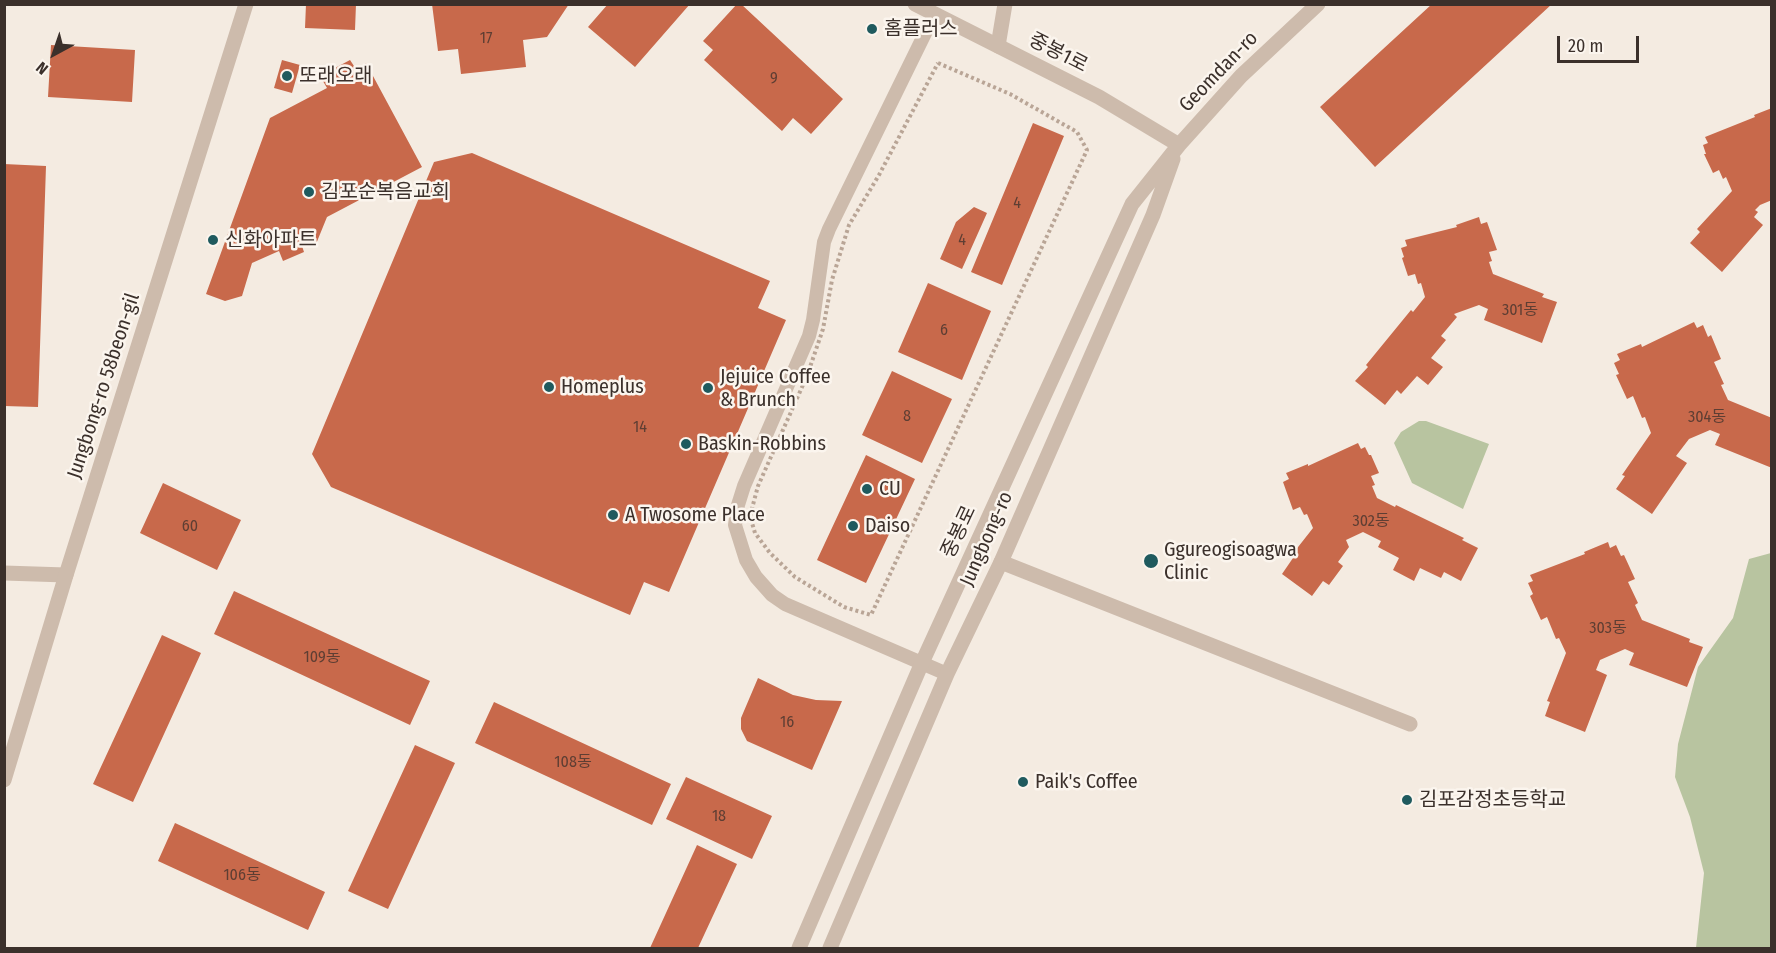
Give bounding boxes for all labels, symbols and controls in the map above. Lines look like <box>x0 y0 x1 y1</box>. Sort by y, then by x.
place label: 홈플러스 <box>884 17 958 41</box>
marker: 홈플러스 <box>865 22 879 36</box>
north arrow <box>24 24 84 84</box>
scale bar <box>1560 24 1642 62</box>
street label: Geomdan-ro <box>1175 27 1263 117</box>
street label: 중봉1로 <box>1024 28 1092 78</box>
house number: 17 <box>480 29 492 49</box>
text: 20 m <box>1568 35 1603 57</box>
text: N <box>32 58 52 79</box>
place label: 또래오래 <box>299 64 373 88</box>
marker: 또래오래 <box>280 69 294 83</box>
house number: 9 <box>770 69 778 89</box>
place label: 김포순복음교회 <box>321 180 450 204</box>
marker: 김포순복음교회 <box>302 185 316 199</box>
house number: 4 <box>1013 194 1021 214</box>
place label: 신화아파트 <box>225 228 317 252</box>
house number: 4 <box>958 231 966 251</box>
marker: 신화아파트 <box>206 233 220 247</box>
street label: Jungbong-ro 58beon-gil <box>63 290 145 482</box>
house number: 301동 <box>1502 301 1538 321</box>
house number: 6 <box>940 321 948 341</box>
place label: Jejuice Coffee & Brunch <box>720 365 831 412</box>
place label: Homeplus <box>561 375 644 399</box>
marker: Homeplus <box>542 380 556 394</box>
marker: Jejuice Coffee & Brunch <box>701 381 715 395</box>
house number: 8 <box>903 407 911 427</box>
house number: 304동 <box>1688 408 1726 428</box>
house number: 14 <box>633 418 647 438</box>
place label: Baskin-Robbins <box>698 432 826 456</box>
marker: Baskin-Robbins <box>679 437 693 451</box>
place label: CU <box>879 477 901 501</box>
marker: CU <box>860 482 874 496</box>
street label: Jungbong-ro <box>955 488 1019 590</box>
street label: 중봉로 <box>936 502 982 562</box>
place label: A Twosome Place <box>625 503 765 527</box>
marker: A Twosome Place <box>606 508 620 522</box>
house number: 302동 <box>1352 512 1390 532</box>
place label: Daiso <box>865 514 910 538</box>
house number: 60 <box>182 517 198 537</box>
marker: Daiso <box>846 519 860 533</box>
place label: Ggureogisoagwa Clinic <box>1164 538 1297 585</box>
marker: Ggureogisoagwa Clinic <box>1142 552 1160 570</box>
house number: 303동 <box>1589 619 1627 639</box>
house number: 109동 <box>304 648 340 668</box>
house number: 16 <box>780 713 794 733</box>
house number: 108동 <box>554 753 592 773</box>
place label: Paik's Coffee <box>1035 770 1138 794</box>
marker: Paik's Coffee <box>1016 775 1030 789</box>
place label: 김포감정초등학교 <box>1419 788 1566 812</box>
marker: 김포감정초등학교 <box>1400 793 1414 807</box>
house number: 18 <box>712 807 726 827</box>
house number: 106동 <box>223 866 261 886</box>

